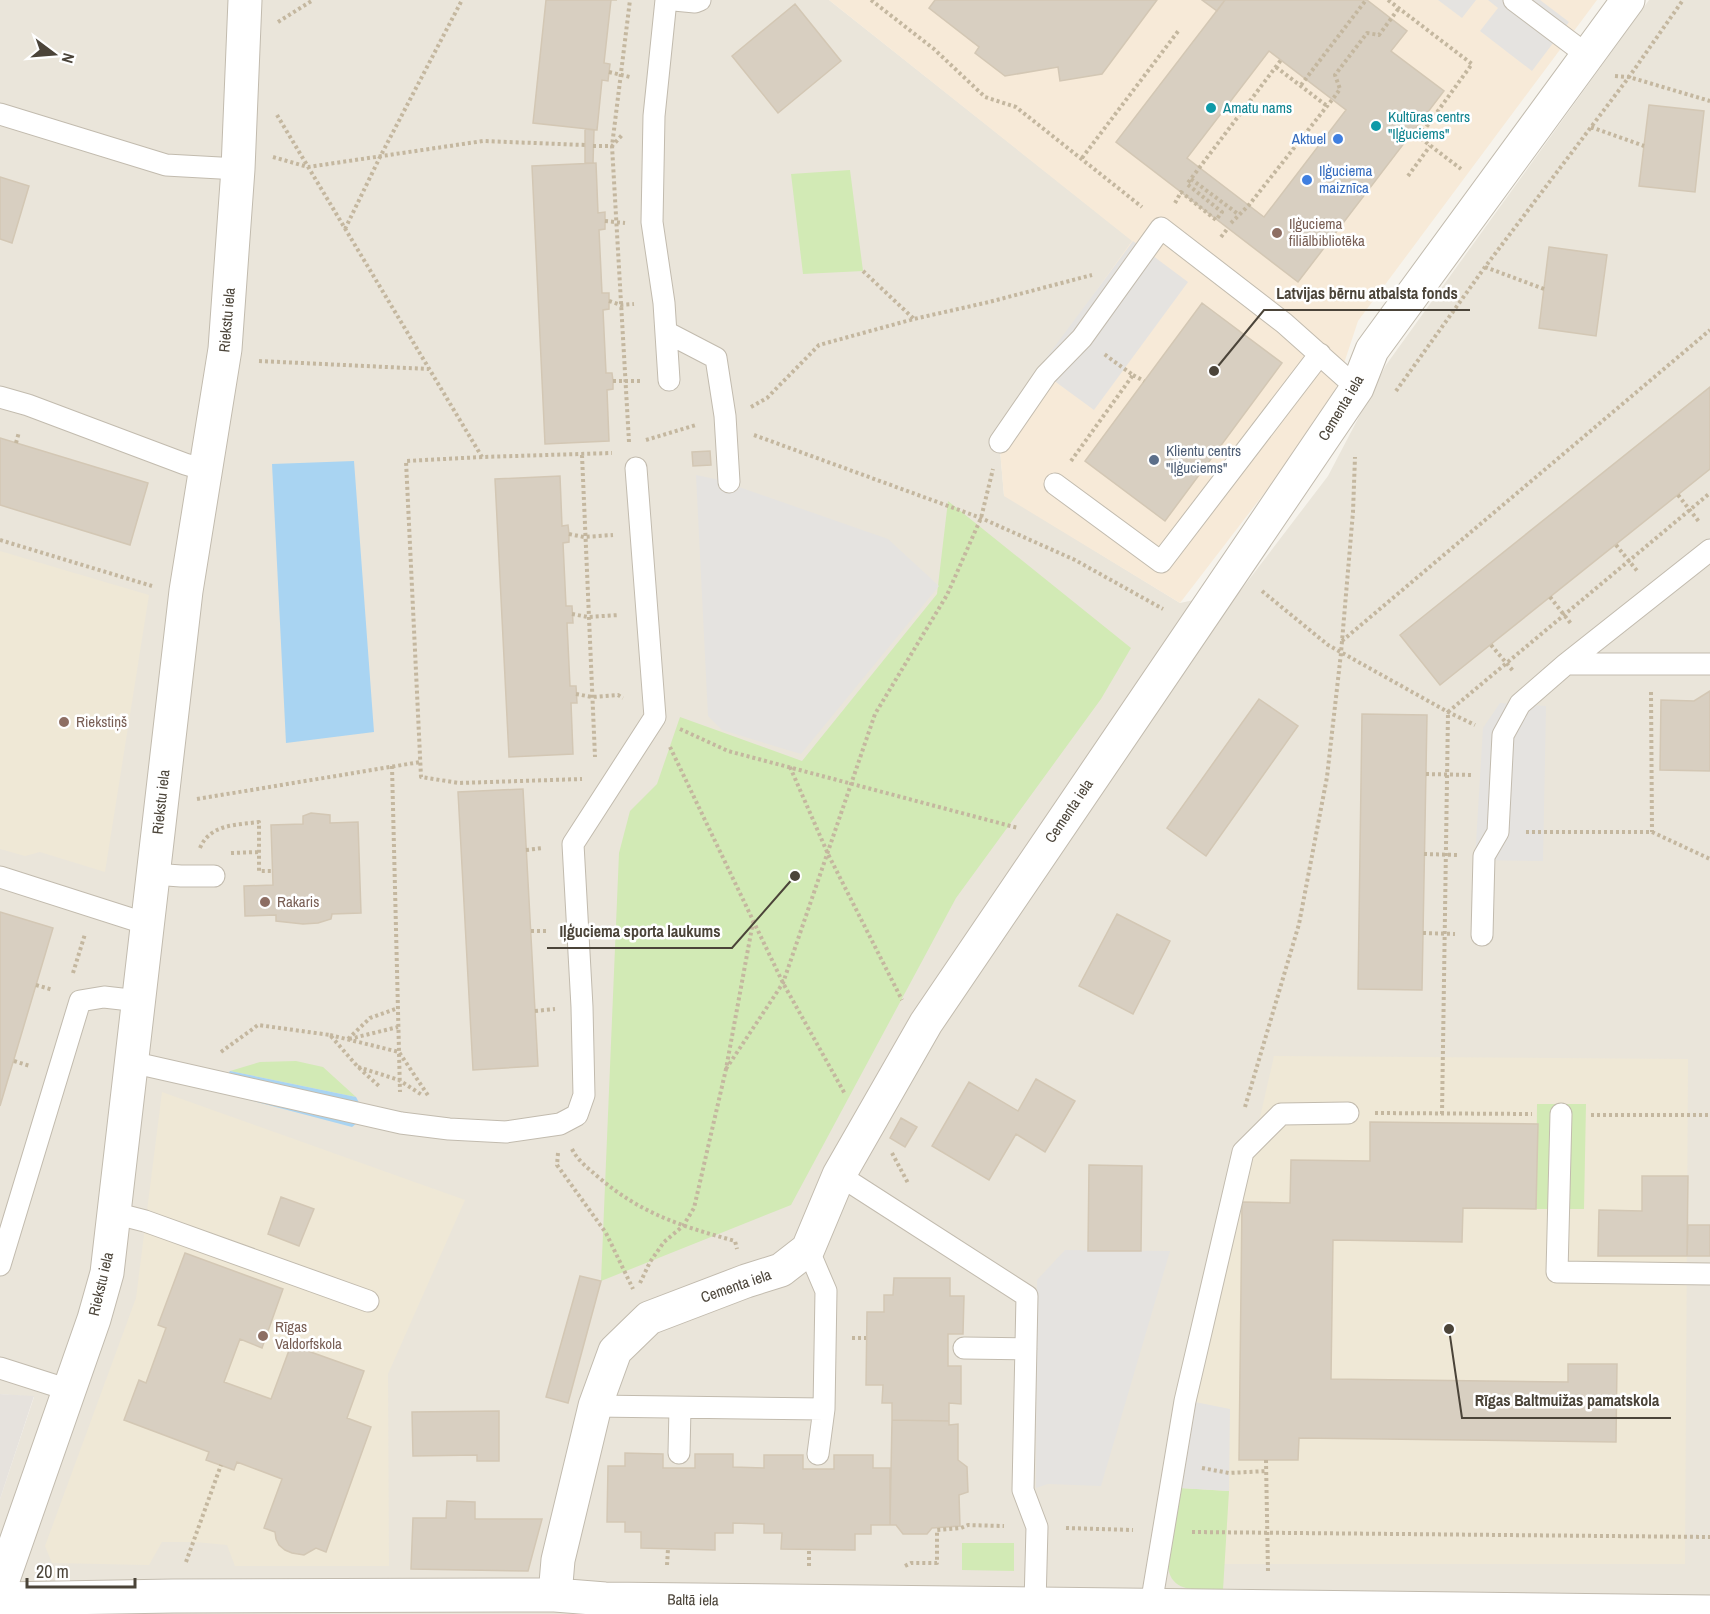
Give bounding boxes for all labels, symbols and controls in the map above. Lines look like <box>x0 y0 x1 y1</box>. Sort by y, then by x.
north arrow <box>24 24 84 84</box>
text: N <box>57 51 80 66</box>
place label: Amatu nams <box>1222 97 1292 118</box>
marker: Amatu nams <box>1204 101 1218 115</box>
place label: Kultūras centrs "Iļģuciems" <box>1388 106 1470 144</box>
marker: Kultūras centrs "Iļģuciems" <box>1369 119 1383 133</box>
place label: Aktuel <box>1291 128 1326 149</box>
marker: Aktuel <box>1331 132 1345 146</box>
place label: Iļģuciema maiznīca <box>1319 160 1372 198</box>
marker: Iļģuciema maiznīca <box>1300 173 1314 187</box>
place label: Iļģuciema filiālbibliotēka <box>1289 213 1365 251</box>
marker: Iļģuciema filiālbibliotēka <box>1270 226 1284 240</box>
callout: Latvijas bērnu atbalsta fonds <box>1264 276 1470 310</box>
text: Latvijas bērnu atbalsta fonds <box>1276 282 1458 304</box>
street label: Riekstu iela <box>213 287 240 353</box>
street label: Cementa iela <box>1313 371 1368 445</box>
place label: Klientu centrs "Iļģuciems" <box>1166 440 1241 478</box>
marker: Klientu centrs "Iļģuciems" <box>1147 453 1161 467</box>
place label: Riekstiņš <box>76 711 127 732</box>
marker: Riekstiņš <box>57 715 71 729</box>
street label: Riekstu iela <box>147 768 174 835</box>
street label: Cementa iela <box>1039 774 1098 847</box>
place label: Rakaris <box>277 891 319 912</box>
marker: Rakaris <box>258 895 272 909</box>
callout: Iļģuciema sporta laukums <box>547 914 732 948</box>
text: Iļģuciema sporta laukums <box>559 920 721 942</box>
street label: Riekstu iela <box>83 1250 118 1318</box>
street label: Cementa iela <box>698 1264 774 1307</box>
place label: Rīgas Valdorfskola <box>275 1316 342 1354</box>
marker: Rīgas Valdorfskola <box>256 1329 270 1343</box>
callout: Rīgas Baltmuižas pamatskola <box>1462 1384 1671 1418</box>
text: Rīgas Baltmuižas pamatskola <box>1475 1389 1660 1411</box>
scale bar <box>27 1551 135 1589</box>
text: 20 m <box>36 1559 69 1584</box>
street label: Baltā iela <box>667 1589 719 1610</box>

